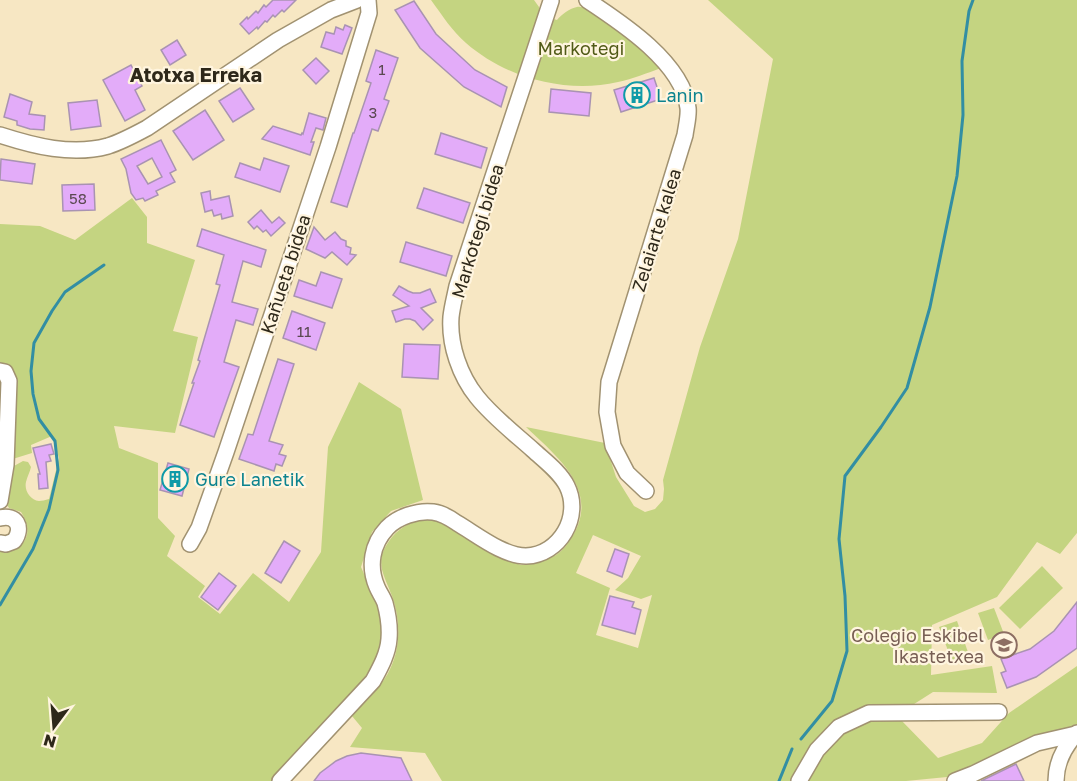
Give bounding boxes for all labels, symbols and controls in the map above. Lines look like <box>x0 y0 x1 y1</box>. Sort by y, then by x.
park label: Markotegi <box>538 37 624 59</box>
house number: 1 <box>378 60 386 78</box>
district label: Atotxa Erreka <box>130 62 262 86</box>
building icon: Lanin <box>622 80 652 110</box>
place label: Lanin <box>656 84 704 106</box>
house number: 3 <box>369 103 377 121</box>
street label: Markotegi bidea <box>446 161 508 301</box>
street label: Zelaiarte kalea <box>627 166 685 294</box>
house number: 58 <box>69 189 87 207</box>
street label: Kañueta bidea <box>255 212 315 336</box>
house number: 11 <box>297 322 311 340</box>
building icon: Gure Lanetik <box>160 464 190 494</box>
place label: Gure Lanetik <box>195 468 305 490</box>
place label: Colegio Eskibel Ikastetxea <box>851 624 984 667</box>
school or university icon: Colegio Eskibel Ikastetxea <box>989 630 1019 660</box>
north arrow <box>24 697 84 757</box>
text: N <box>41 730 58 753</box>

